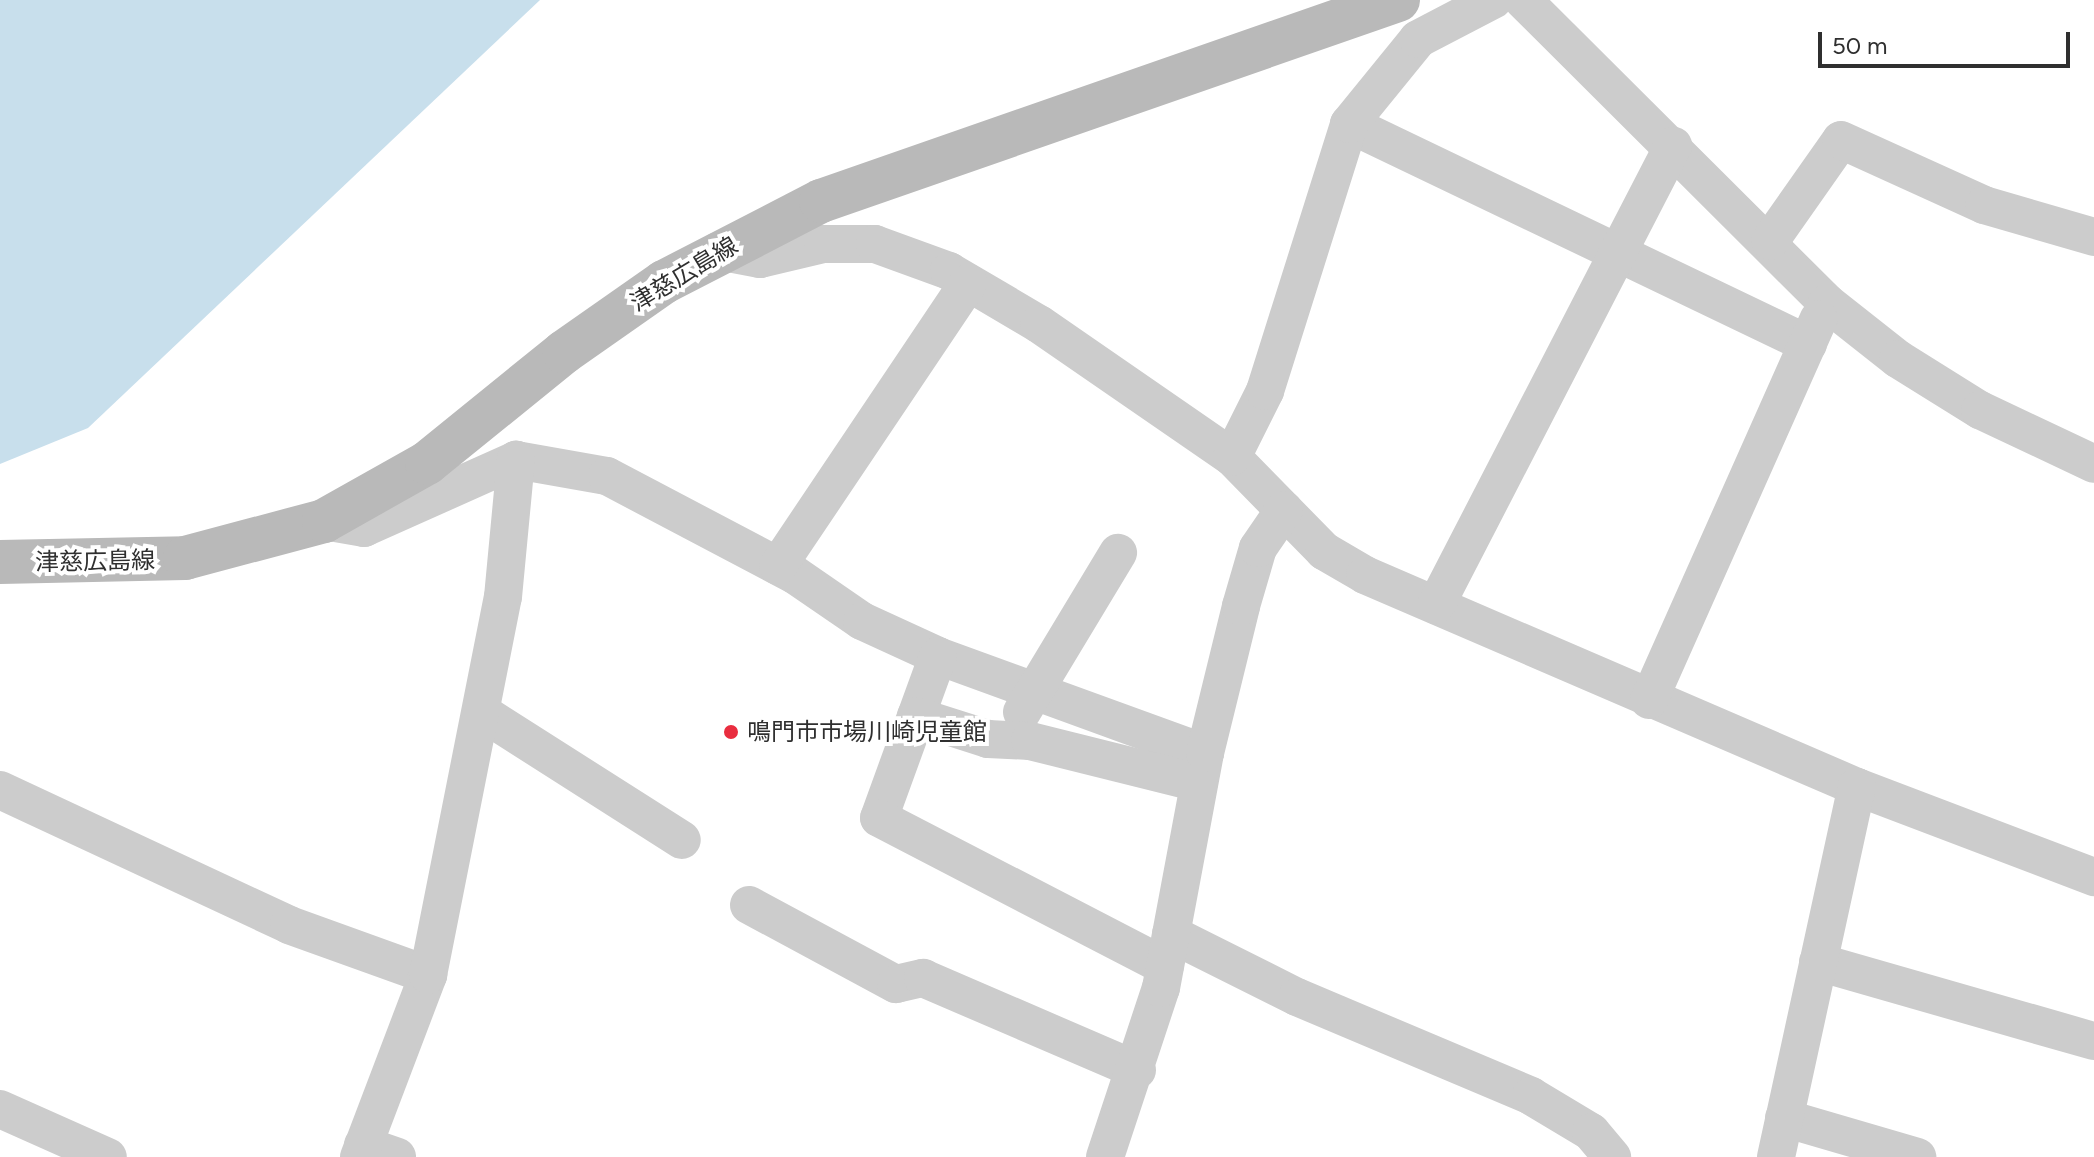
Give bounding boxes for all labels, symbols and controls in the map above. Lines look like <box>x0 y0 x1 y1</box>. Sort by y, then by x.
scale bar <box>1822 16 2074 66</box>
text: 50 m <box>1832 31 1888 60</box>
street label: 津慈広島線 <box>625 231 743 317</box>
street label: 津慈広島線 <box>35 546 155 576</box>
place label: 鳴門市市場川崎児童館 <box>747 718 987 746</box>
marker: 鳴門市市場川崎児童館 <box>722 723 740 741</box>

